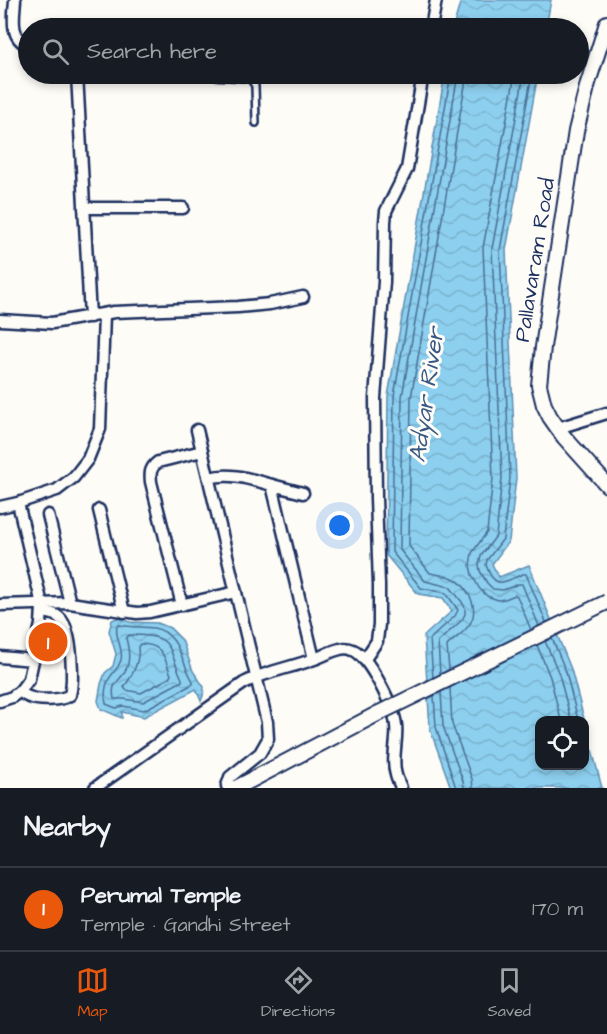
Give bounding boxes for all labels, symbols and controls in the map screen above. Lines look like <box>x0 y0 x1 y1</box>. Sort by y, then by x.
search box <box>18 18 589 84</box>
icon: search <box>39 35 72 68</box>
text: Search here <box>87 36 217 67</box>
street label: Pallavaram Road <box>507 176 563 344</box>
water label: Adyar River <box>401 323 454 464</box>
your location <box>325 511 354 540</box>
pin: 1 <box>28 620 68 664</box>
map controls <box>535 716 589 770</box>
button: locate <box>535 716 589 770</box>
text: Nearby <box>24 809 111 845</box>
text: Perumal Temple <box>81 880 241 911</box>
text: 1 <box>42 895 45 923</box>
text: 170 m <box>532 895 583 923</box>
text: Temple · Gandhi Street <box>81 911 291 939</box>
tab: Map <box>76 964 109 1022</box>
tab: Directions <box>261 964 335 1022</box>
tab: Saved <box>487 964 531 1022</box>

